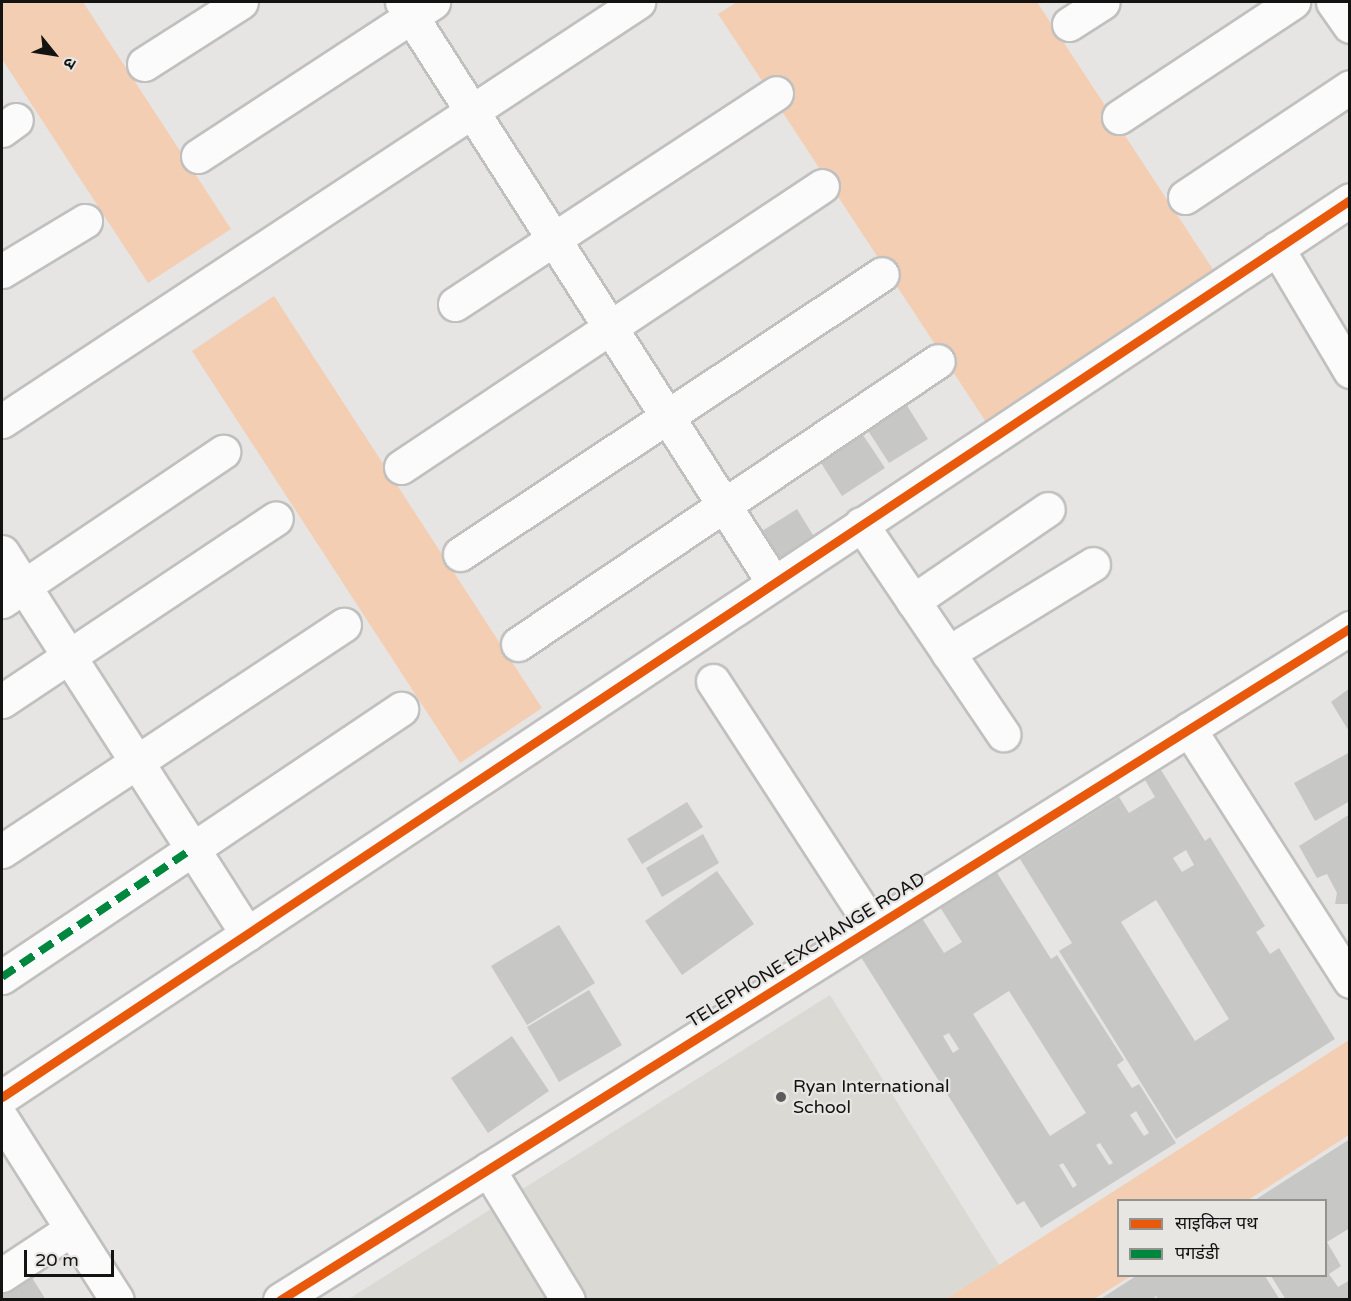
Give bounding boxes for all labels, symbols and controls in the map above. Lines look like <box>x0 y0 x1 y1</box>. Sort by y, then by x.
north arrow <box>24 24 84 84</box>
text: उ <box>59 54 81 72</box>
street label: TELEPHONE EXCHANGE ROAD <box>683 868 929 1032</box>
place label: Ryan International School <box>793 1076 949 1118</box>
marker: Ryan International School <box>774 1090 788 1104</box>
legend <box>1117 1199 1327 1277</box>
text: साइकिल पथ <box>1175 1212 1258 1234</box>
scale bar <box>27 1238 117 1276</box>
text: पगडंडी <box>1175 1242 1219 1264</box>
text: 20 m <box>35 1249 79 1271</box>

